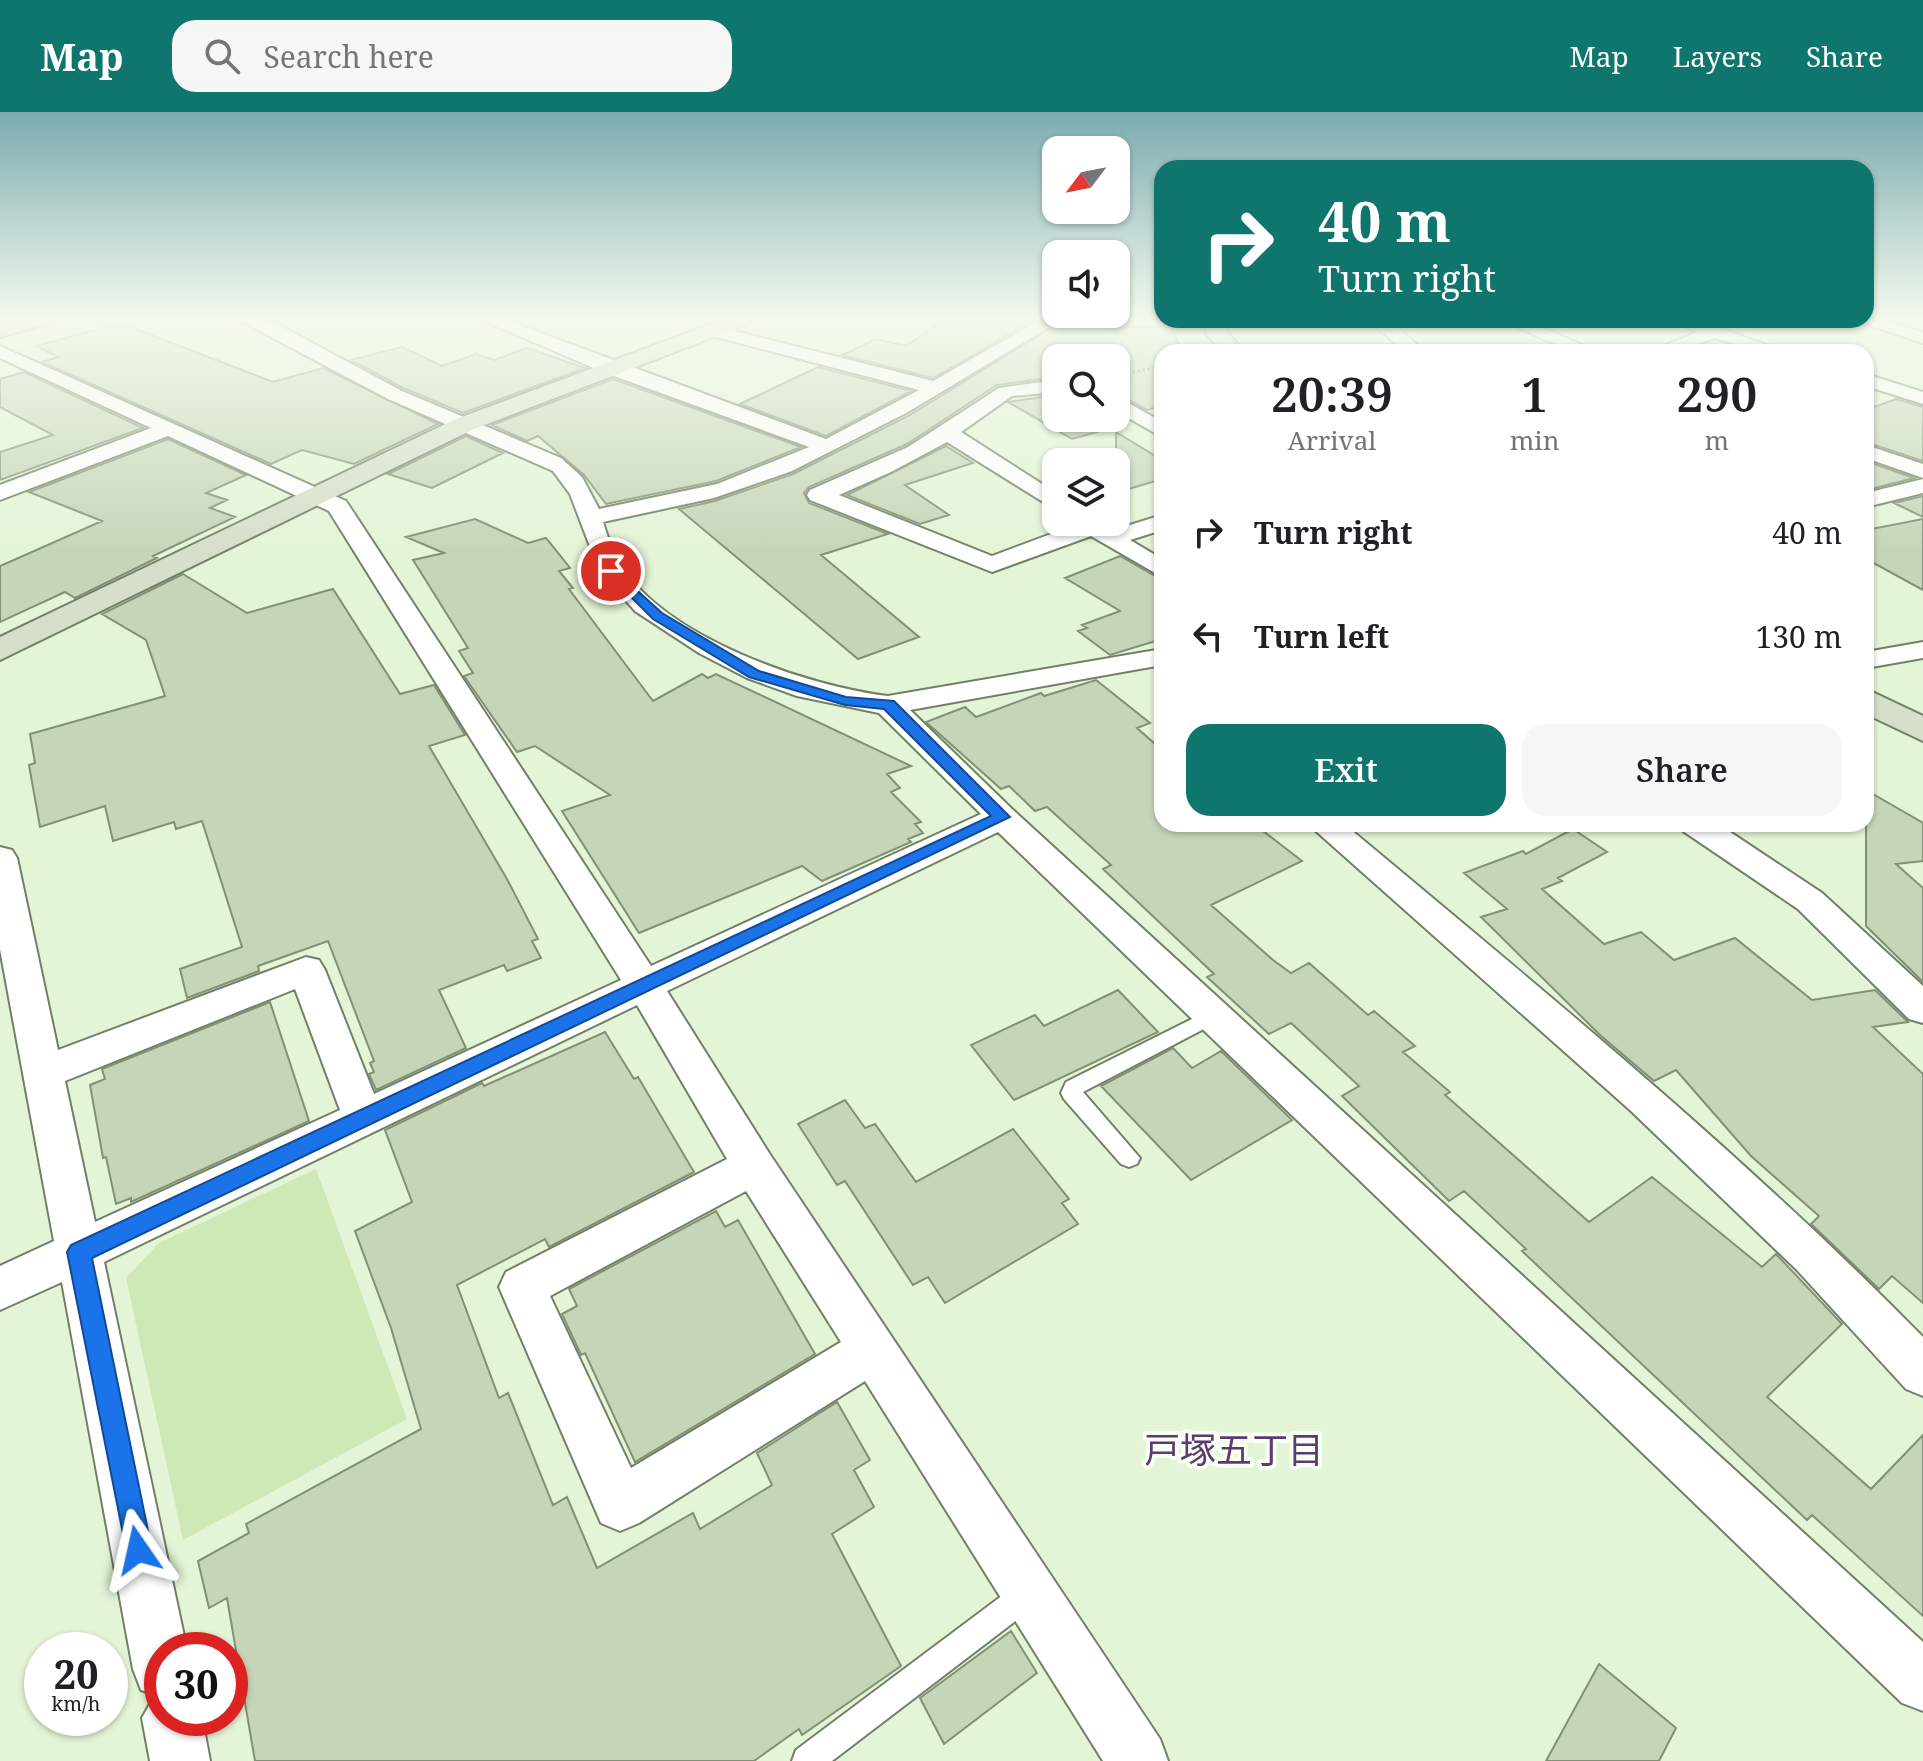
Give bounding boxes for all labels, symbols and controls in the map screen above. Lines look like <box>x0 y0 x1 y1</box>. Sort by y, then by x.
search box <box>172 20 732 92</box>
text: Map <box>40 30 124 82</box>
icon: search <box>200 34 244 78</box>
text: Search here <box>264 36 434 77</box>
text: Map <box>1570 37 1629 75</box>
text: Layers <box>1673 37 1762 75</box>
text: Share <box>1806 37 1883 75</box>
north arrow <box>1042 136 1130 224</box>
map controls <box>1042 136 1130 536</box>
text: 40 m <box>1318 182 1451 258</box>
icon: right <box>1186 192 1290 296</box>
button: sound <box>1042 240 1130 328</box>
text: Turn right <box>1318 254 1496 303</box>
button: search <box>1042 344 1130 432</box>
text: 20:39 <box>1271 361 1393 426</box>
text: 1 <box>1521 361 1548 426</box>
text: 290 <box>1676 361 1757 426</box>
text: Arrival <box>1287 422 1376 458</box>
text: min <box>1510 422 1559 458</box>
text: m <box>1704 422 1729 458</box>
button: layers <box>1042 448 1130 536</box>
icon: right <box>1186 510 1230 554</box>
text: Turn right <box>1254 512 1412 553</box>
text: 40 m <box>1772 512 1842 553</box>
pin <box>577 537 645 605</box>
icon: arrive <box>589 549 633 593</box>
icon: left <box>1186 614 1230 658</box>
text: Turn left <box>1254 616 1389 657</box>
text: 130 m <box>1756 616 1842 657</box>
button: Exit <box>1186 724 1506 816</box>
button: Share <box>1522 724 1842 816</box>
district label: 戸塚五丁目 <box>1144 1425 1324 1474</box>
position arrow <box>96 1508 180 1592</box>
speed limit sign: 30 <box>144 1632 248 1736</box>
text: 20 <box>53 1646 99 1701</box>
text: km/h <box>51 1690 101 1717</box>

